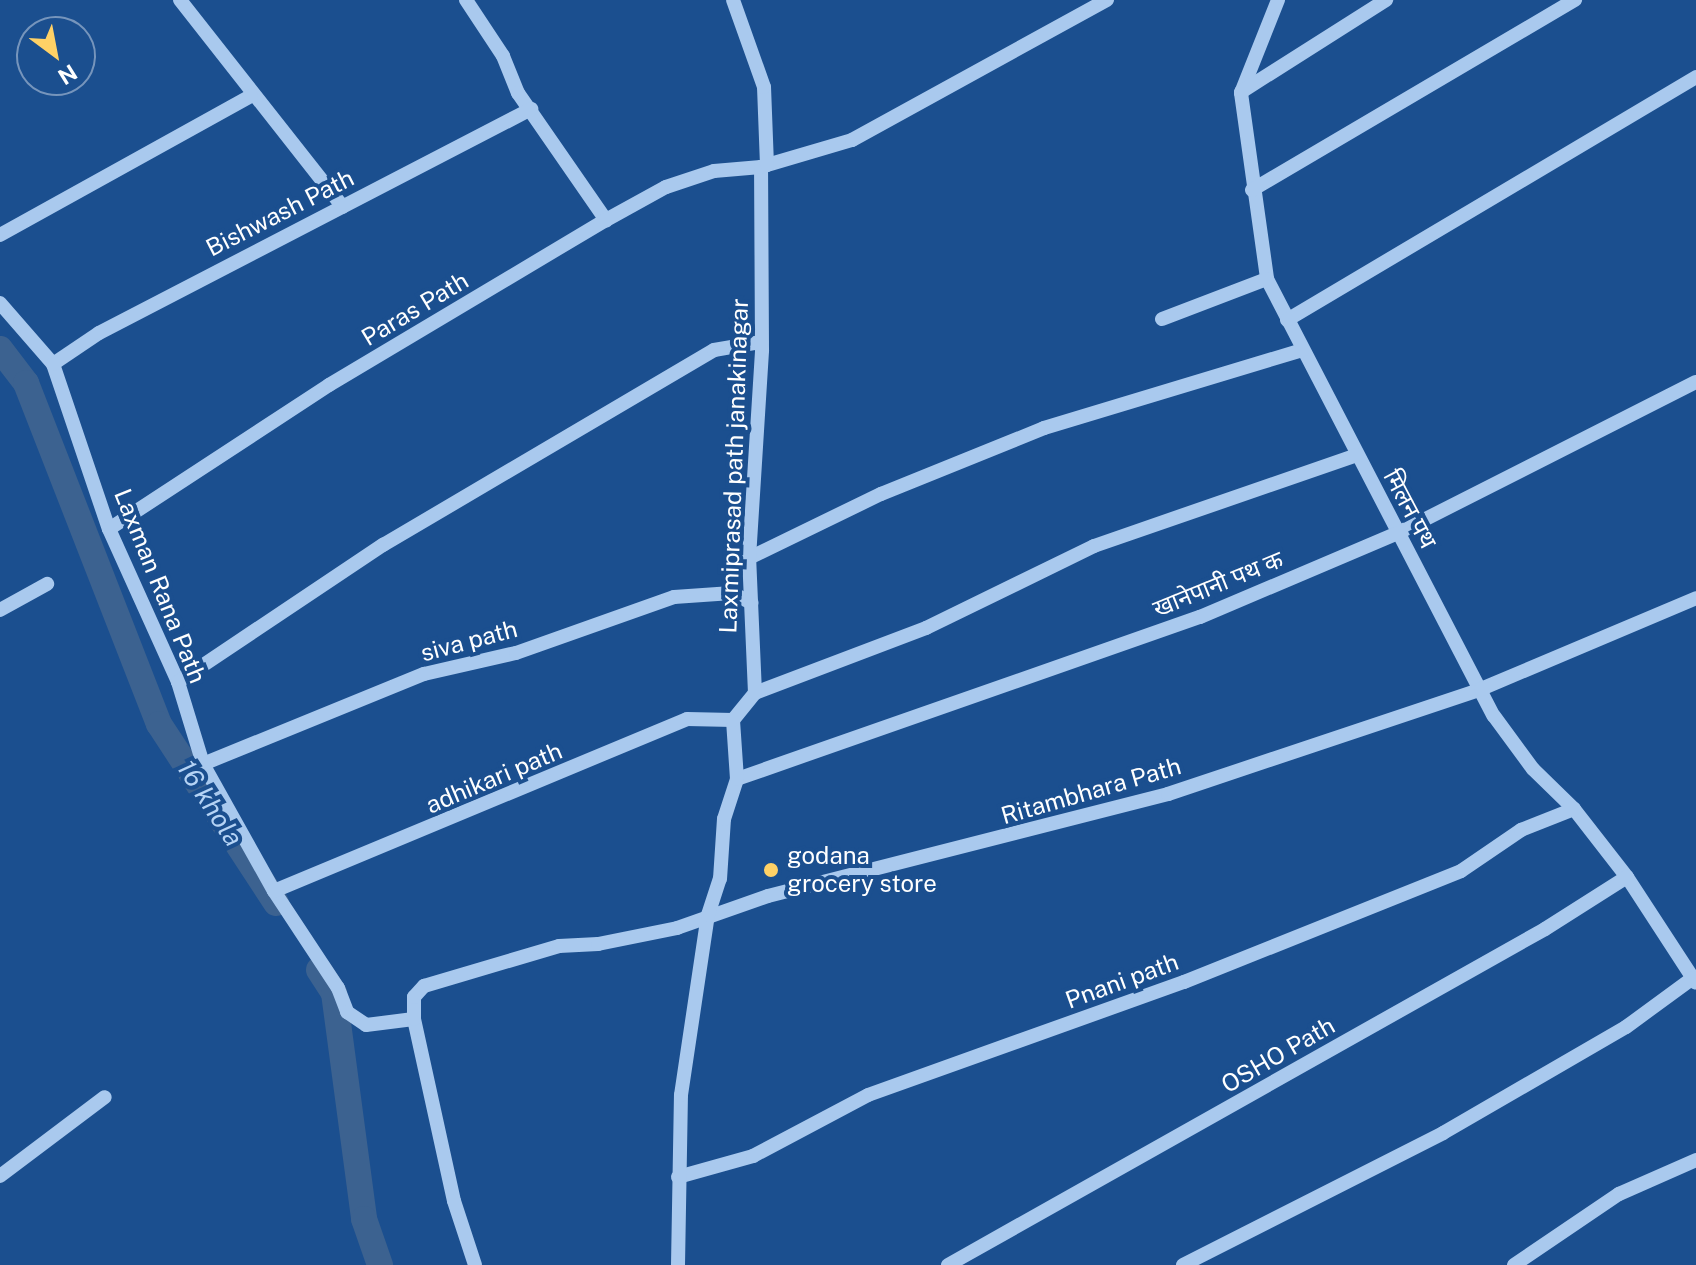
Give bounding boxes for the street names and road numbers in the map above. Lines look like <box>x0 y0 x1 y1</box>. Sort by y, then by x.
street label: Bishwash Path <box>201 163 359 263</box>
street label: Paras Path <box>356 266 474 352</box>
street label: Laxmiprasad path janakinagar <box>714 298 754 634</box>
street label: मिलन पथ <box>1377 465 1443 553</box>
street label: Laxman Rana Path <box>108 485 212 687</box>
street label: खानेपानी पथ क <box>1149 545 1287 623</box>
street label: siva path <box>417 614 521 668</box>
street label: adhikari path <box>421 736 567 820</box>
street label: Ritambhara Path <box>998 752 1184 830</box>
street label: Pnani path <box>1062 947 1182 1015</box>
street label: OSHO Path <box>1216 1011 1340 1099</box>

